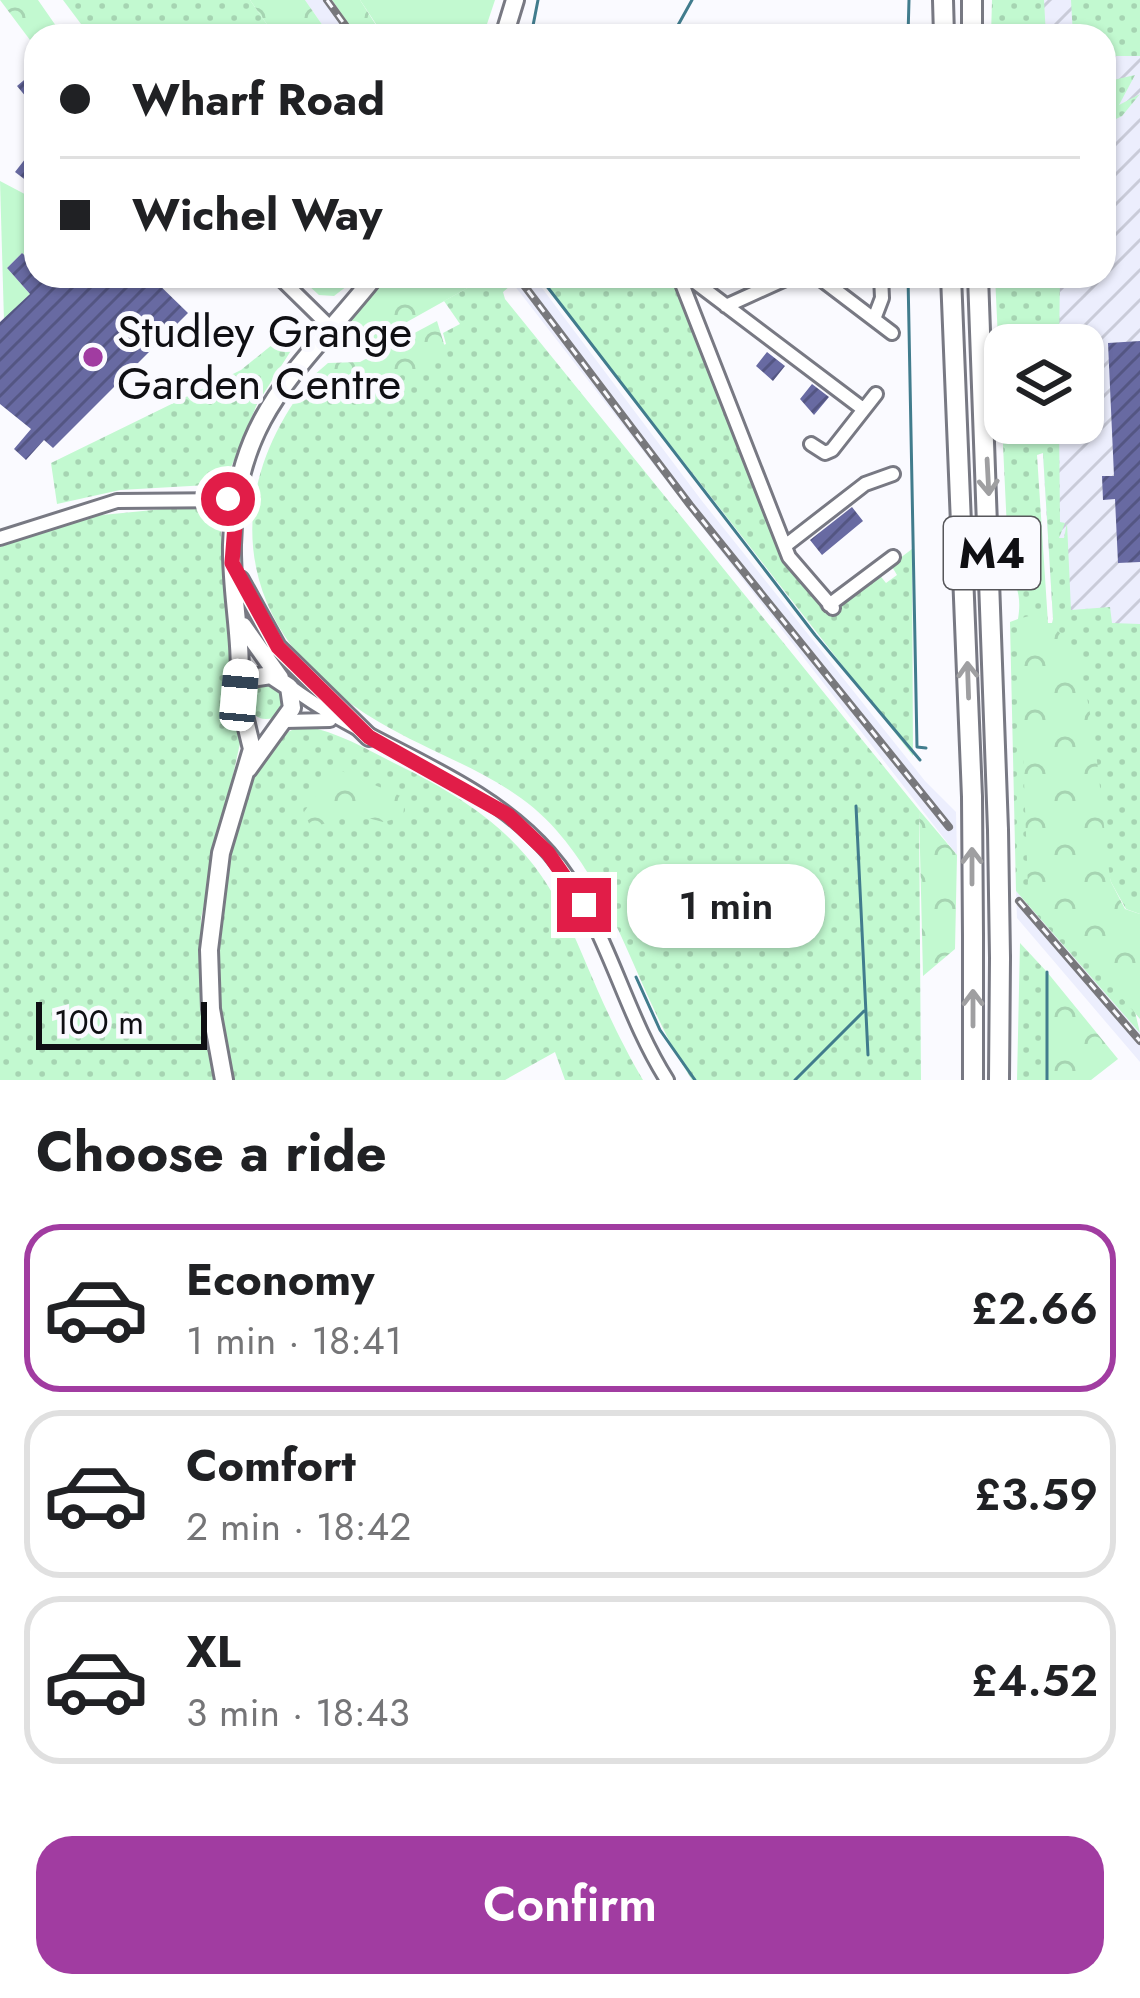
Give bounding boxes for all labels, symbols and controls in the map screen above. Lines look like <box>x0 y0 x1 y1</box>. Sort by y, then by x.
text: Wharf Road <box>132 67 385 132</box>
text: Wichel Way <box>132 182 383 247</box>
place label: Studley Grange Garden Centre <box>117 299 412 416</box>
map controls <box>984 324 1104 444</box>
button: layers <box>984 324 1104 444</box>
marker: Studley Grange Garden Centre <box>80 344 106 370</box>
one-way arrow <box>977 457 1000 496</box>
route start <box>201 472 255 526</box>
road number: M4 <box>944 517 1040 589</box>
car <box>218 658 260 732</box>
one-way arrow <box>956 661 979 700</box>
one-way arrow <box>961 847 983 886</box>
callout: 1 min <box>626 863 824 947</box>
text: 1 min <box>679 877 773 934</box>
route end <box>557 878 611 932</box>
one-way arrow <box>962 989 984 1028</box>
scale bar <box>36 996 207 1049</box>
text: 100 m <box>54 999 144 1046</box>
text: Choose a ride <box>36 1113 387 1191</box>
text: Economy <box>186 1247 374 1312</box>
icon: car <box>42 1254 150 1362</box>
text: £2.66 <box>971 1276 1098 1341</box>
text: 1 min · 18:41 <box>186 1312 402 1369</box>
text: Comfort <box>186 1433 356 1498</box>
icon: car <box>42 1440 150 1548</box>
text: £3.59 <box>974 1462 1098 1527</box>
text: 2 min · 18:42 <box>186 1498 412 1555</box>
text: XL <box>186 1619 241 1684</box>
icon: car <box>42 1626 150 1734</box>
text: £4.52 <box>971 1648 1098 1713</box>
text: 3 min · 18:43 <box>186 1684 410 1741</box>
button: Confirm <box>36 1836 1104 1974</box>

